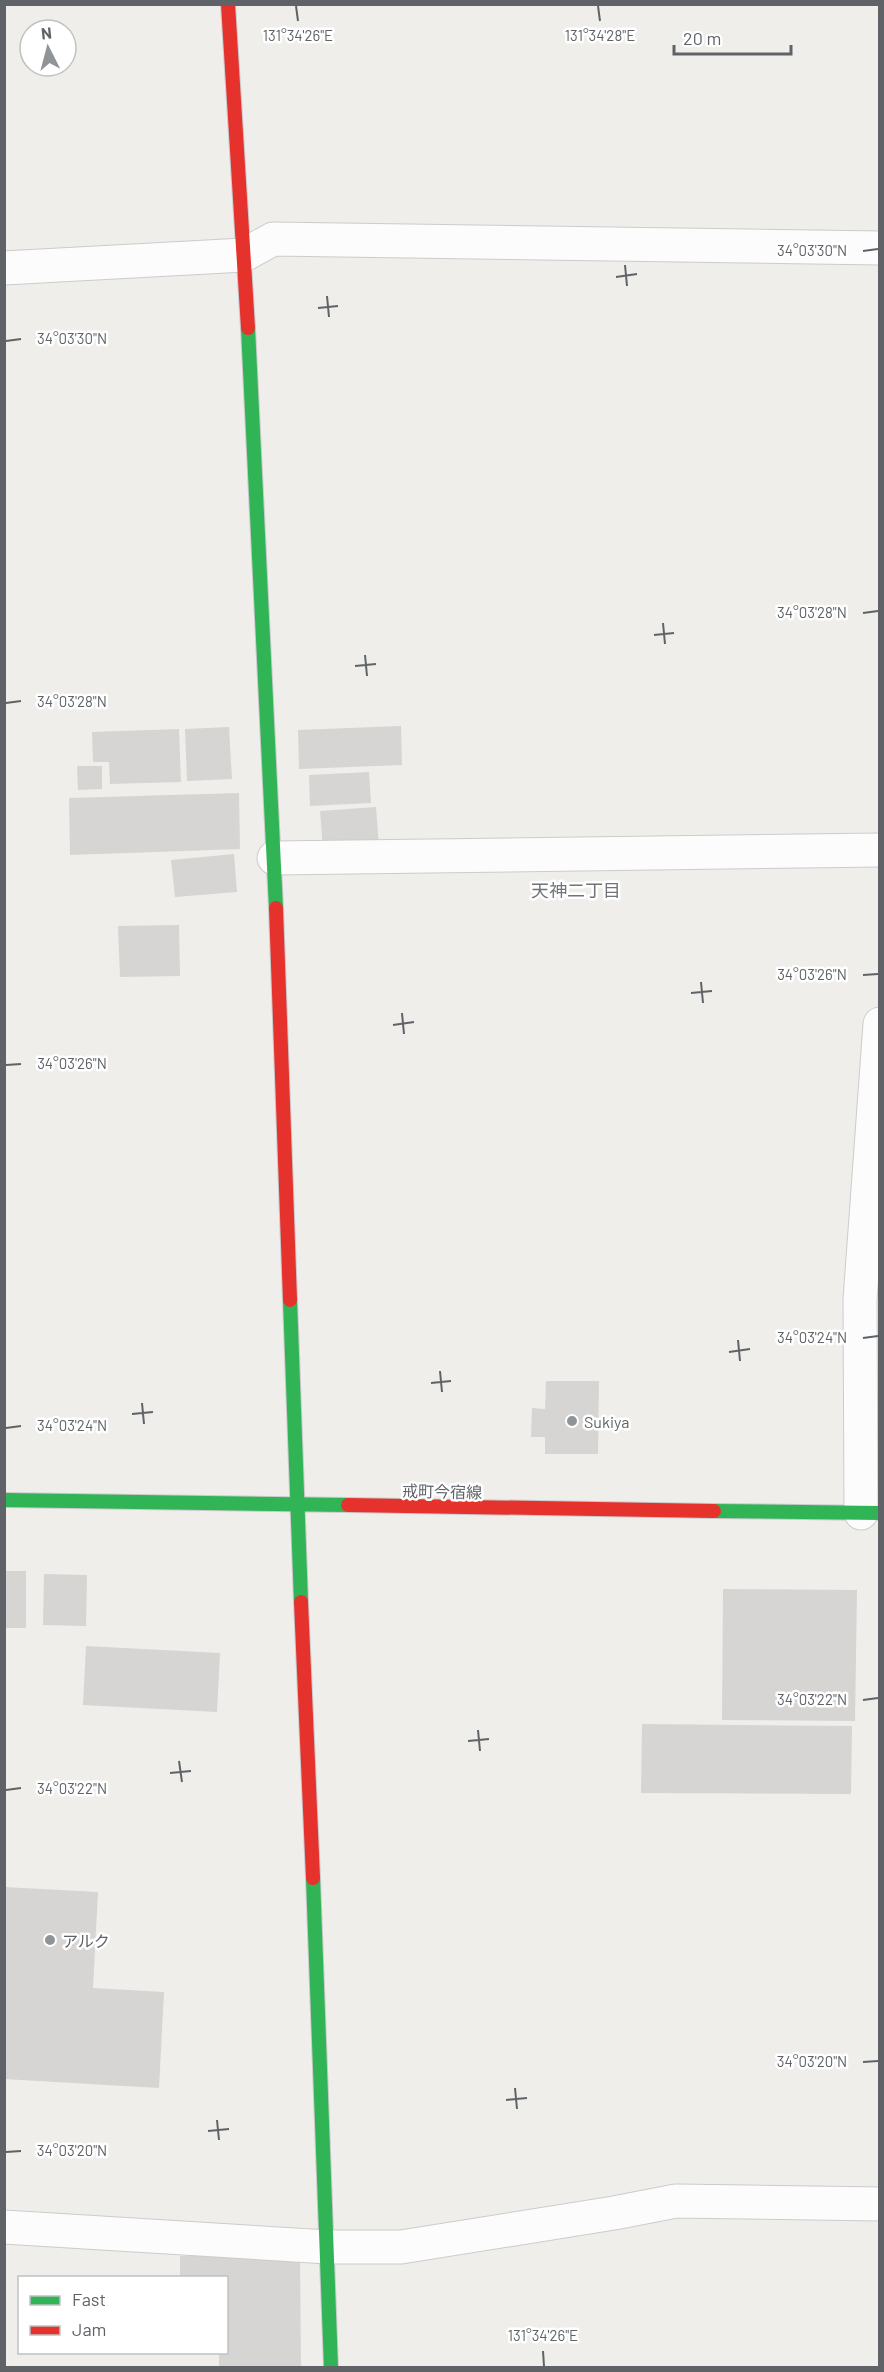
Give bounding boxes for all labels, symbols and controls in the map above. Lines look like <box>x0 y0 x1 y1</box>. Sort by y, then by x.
north arrow <box>18 18 78 78</box>
scale bar <box>674 18 791 56</box>
text: N <box>40 23 53 43</box>
text: 131°34'26"E <box>263 26 333 44</box>
text: 131°34'28"E <box>565 26 635 44</box>
text: 20 m <box>683 27 721 49</box>
text: 34°03'30"N <box>777 241 847 259</box>
text: 34°03'30"N <box>37 329 107 347</box>
text: 34°03'28"N <box>777 603 847 621</box>
text: 34°03'28"N <box>37 692 107 710</box>
district label: 天神二丁目 <box>531 879 621 901</box>
text: 34°03'26"N <box>777 965 847 983</box>
text: 34°03'26"N <box>37 1054 107 1072</box>
text: 34°03'24"N <box>777 1328 847 1346</box>
place label: Sukiya <box>584 1412 629 1431</box>
marker: Sukiya <box>565 1414 579 1428</box>
text: 34°03'24"N <box>37 1416 107 1434</box>
street label: 戒町今宿線 <box>402 1481 482 1501</box>
text: 34°03'22"N <box>777 1690 847 1708</box>
text: 34°03'22"N <box>37 1779 107 1797</box>
place label: アルク <box>62 1931 110 1950</box>
marker: アルク <box>43 1933 57 1947</box>
text: 34°03'20"N <box>777 2052 847 2070</box>
text: 34°03'20"N <box>37 2141 107 2159</box>
legend <box>18 2276 228 2354</box>
text: Fast <box>72 2288 106 2310</box>
text: Jam <box>72 2318 106 2340</box>
text: 131°34'26"E <box>508 2326 578 2344</box>

